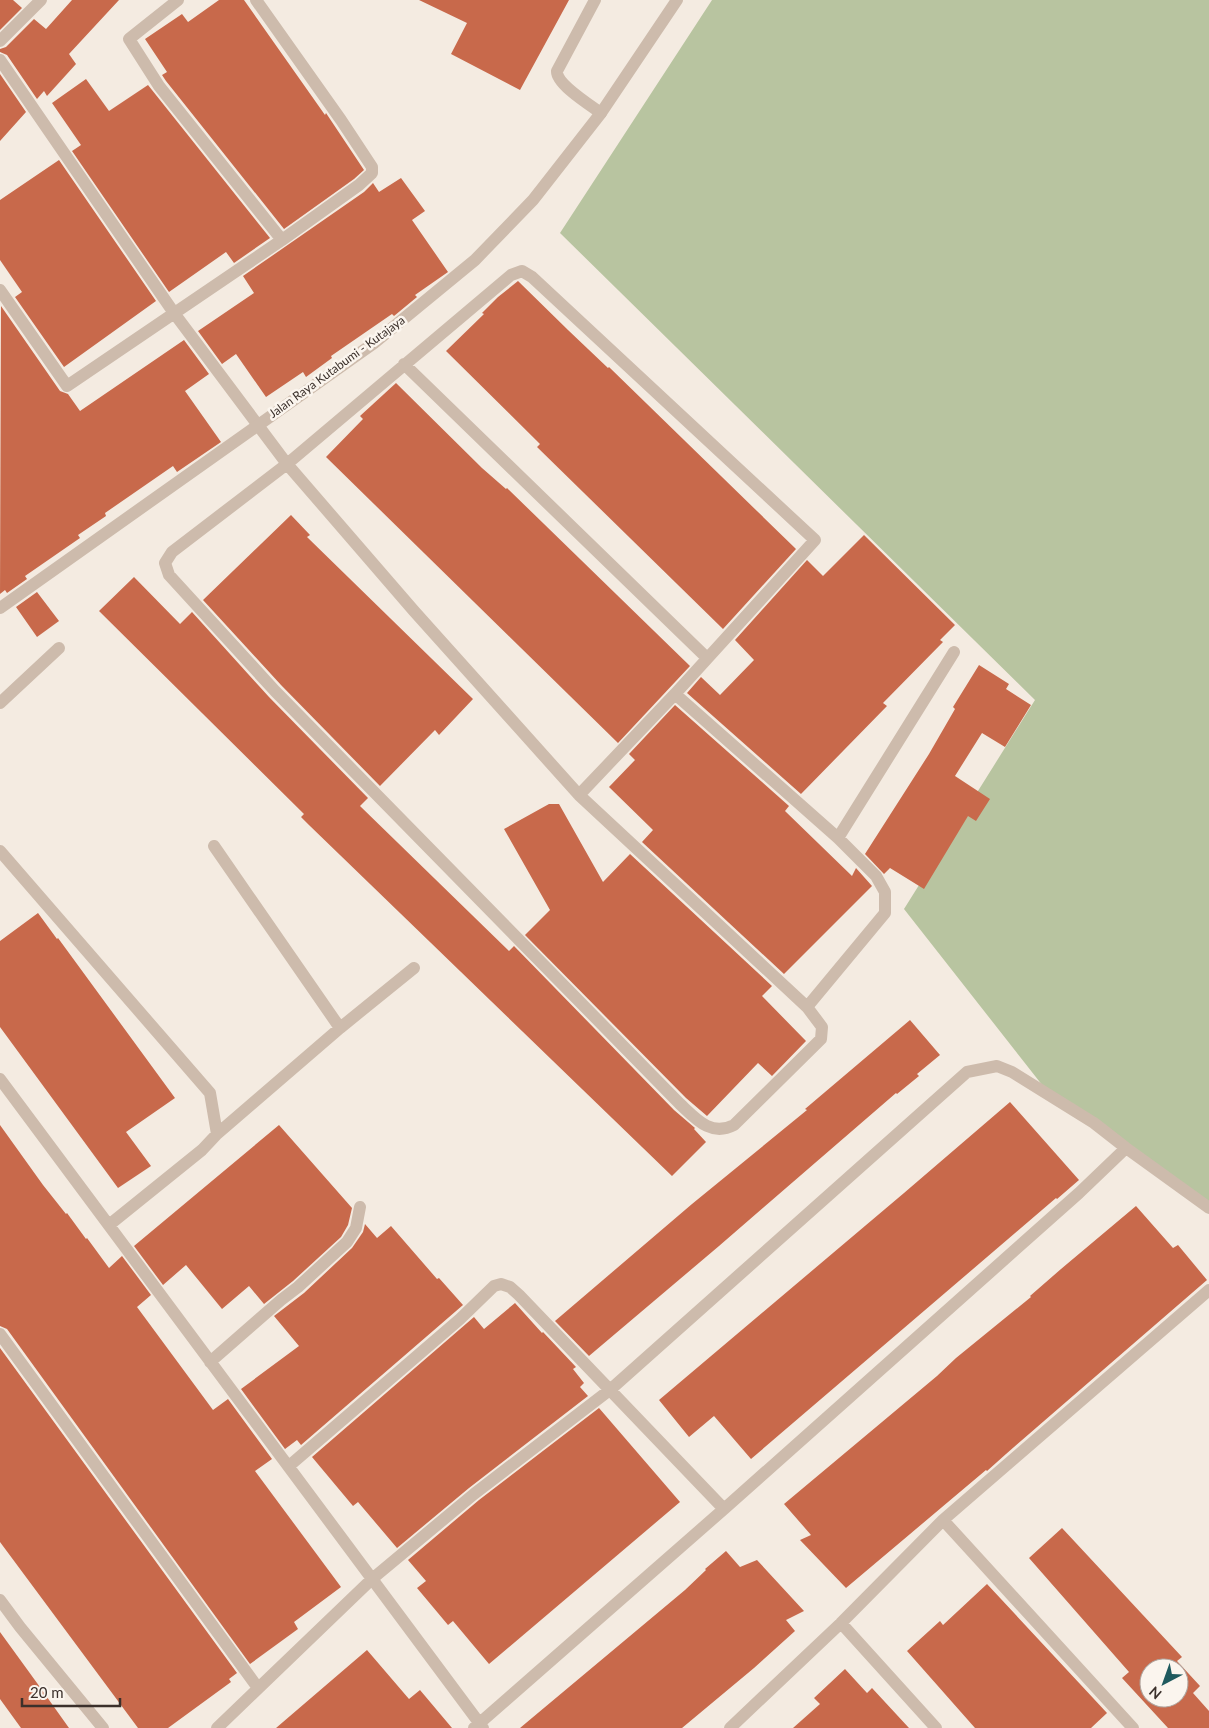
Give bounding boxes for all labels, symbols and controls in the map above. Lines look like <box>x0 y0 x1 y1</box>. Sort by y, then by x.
street label: Jalan Raya Kutabumi - Kutajaya <box>266 312 408 421</box>
north arrow <box>1139 1658 1189 1708</box>
scale bar <box>22 1676 120 1708</box>
text: 20 m <box>30 1683 64 1701</box>
text: N <box>1145 1683 1165 1703</box>

